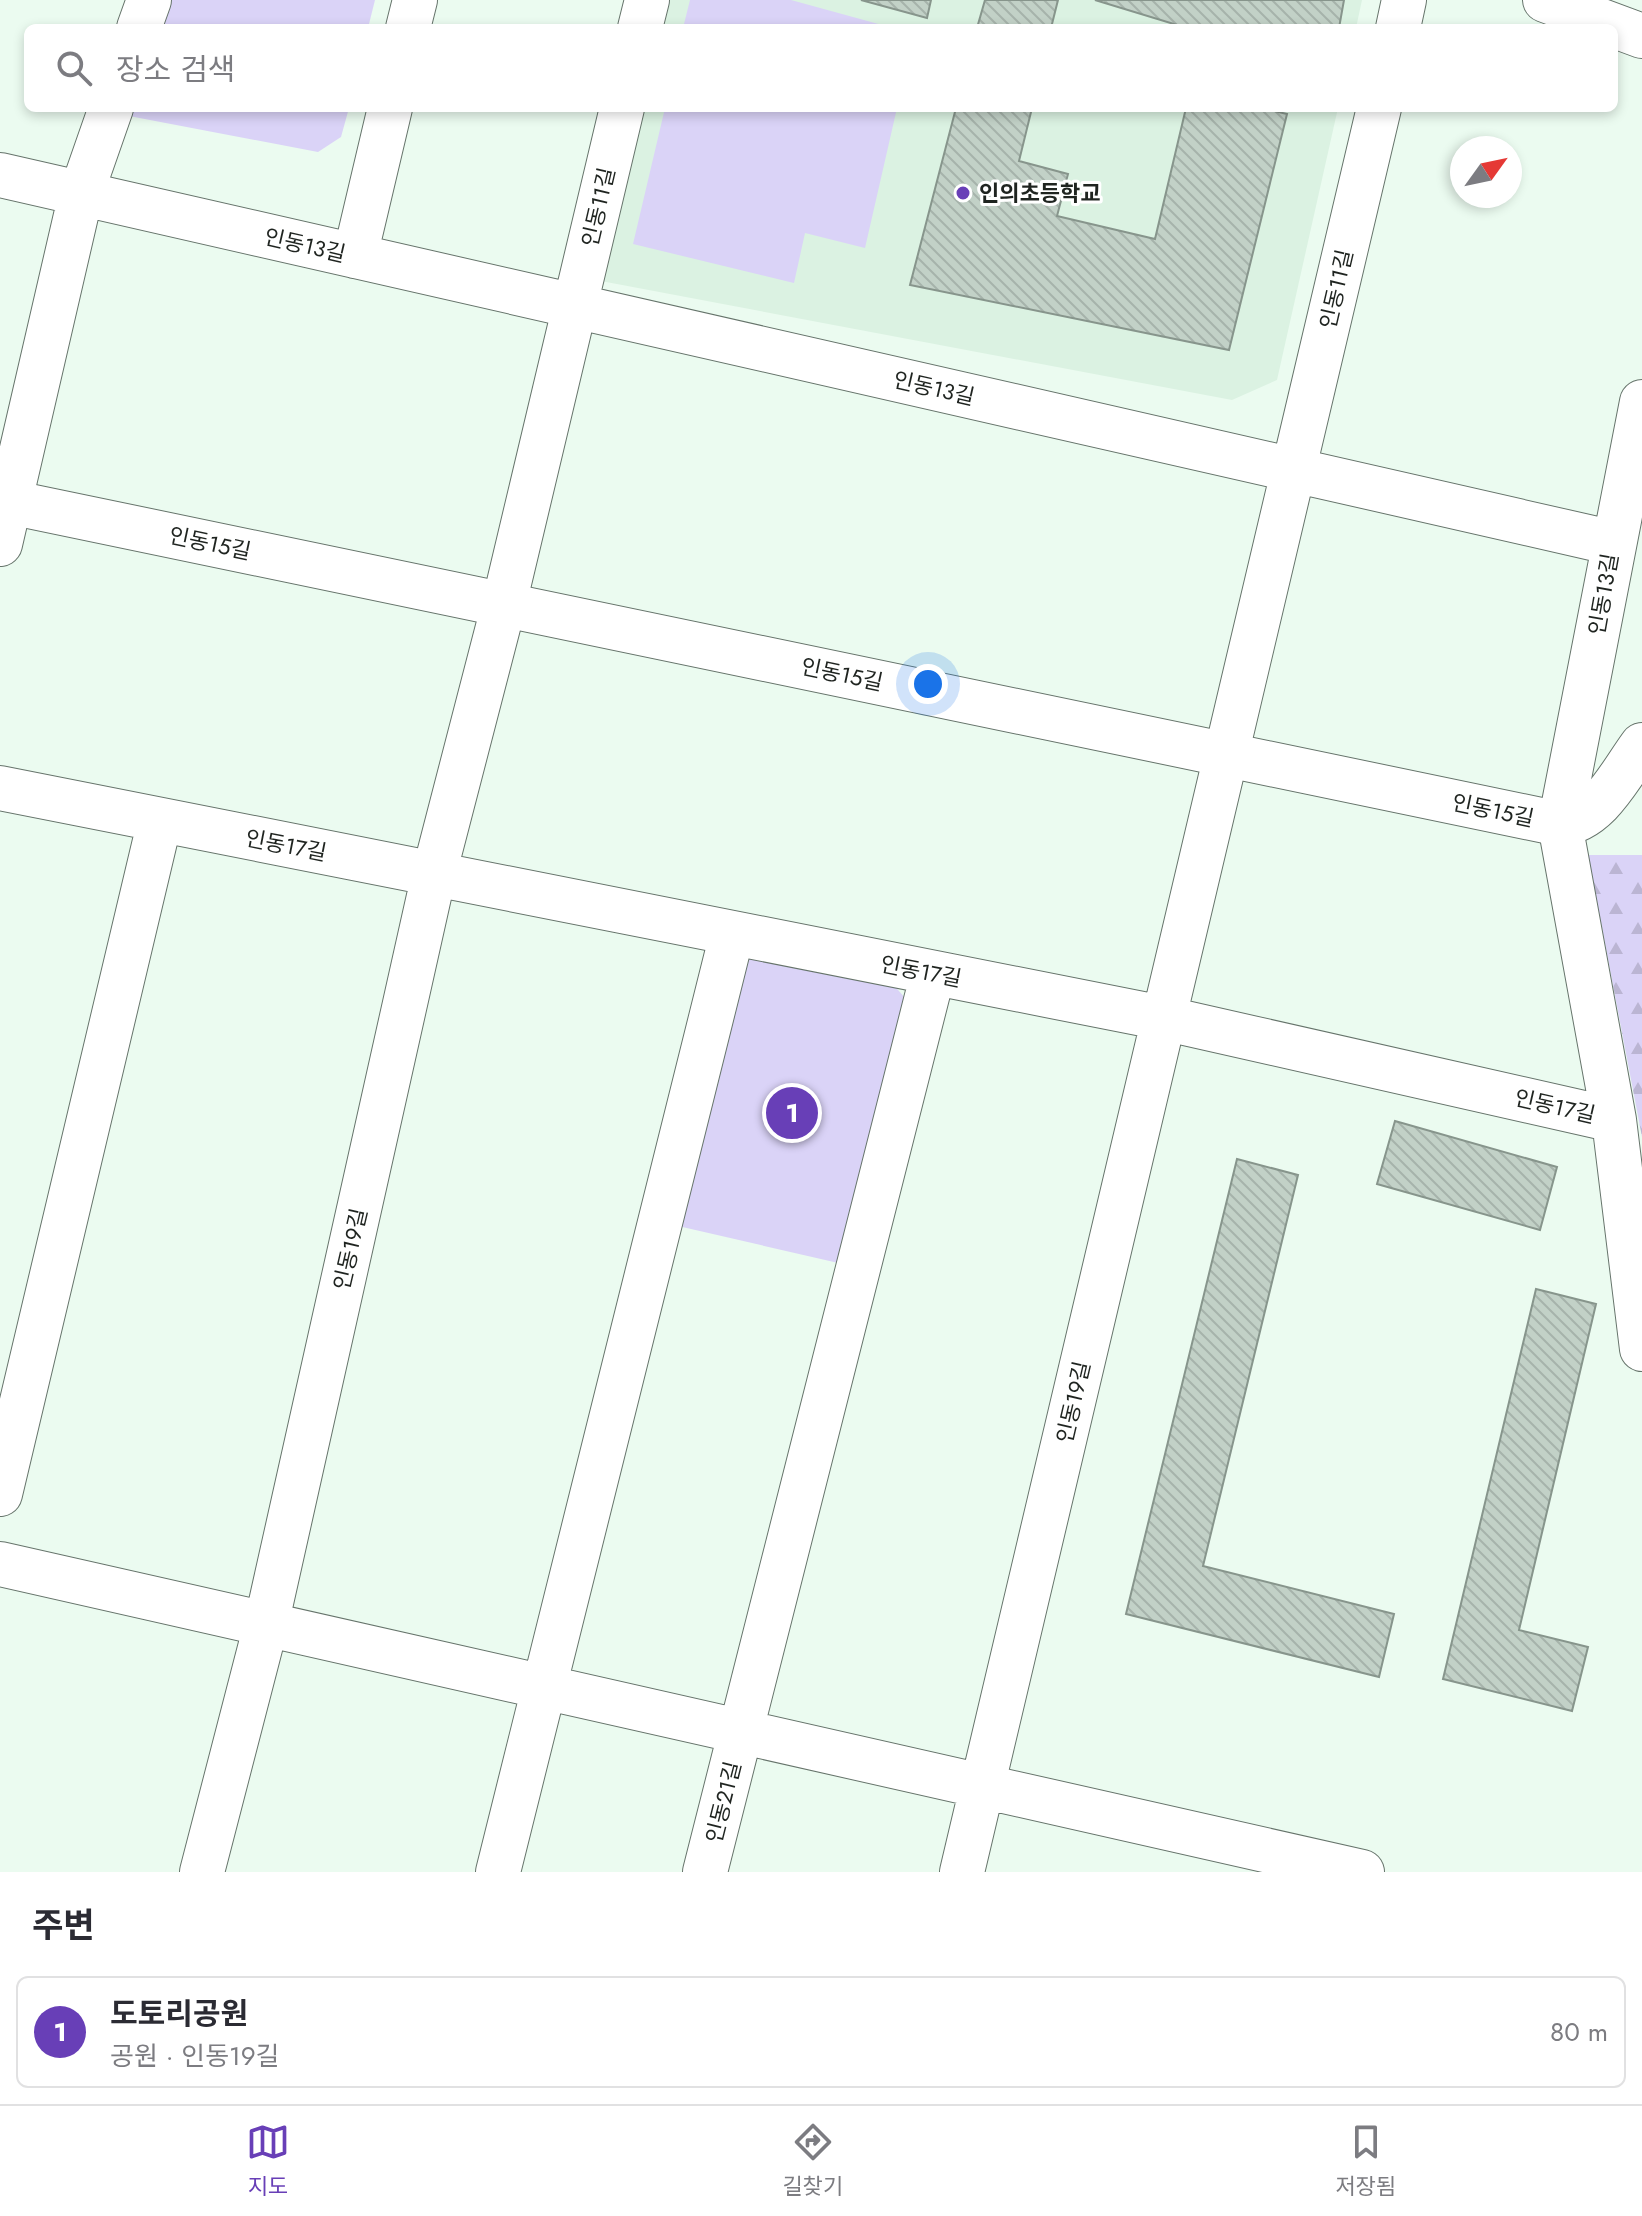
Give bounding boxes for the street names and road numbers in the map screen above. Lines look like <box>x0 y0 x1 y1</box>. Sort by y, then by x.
street label: 인동11길 <box>573 164 623 250</box>
street label: 인동13길 <box>261 220 349 270</box>
street label: 인동11길 <box>1311 246 1361 332</box>
street label: 인동13길 <box>890 363 978 413</box>
street label: 인동15길 <box>166 519 254 567</box>
street label: 인동13길 <box>1580 551 1626 637</box>
street label: 인동15길 <box>798 650 886 698</box>
street label: 인동15길 <box>1449 786 1537 834</box>
street label: 인동17길 <box>243 821 329 869</box>
street label: 인동17길 <box>878 947 964 995</box>
street label: 인동17길 <box>1511 1081 1599 1131</box>
street label: 인동19길 <box>325 1205 375 1293</box>
street label: 인동19길 <box>1048 1358 1098 1446</box>
street label: 인동21길 <box>697 1758 749 1846</box>

